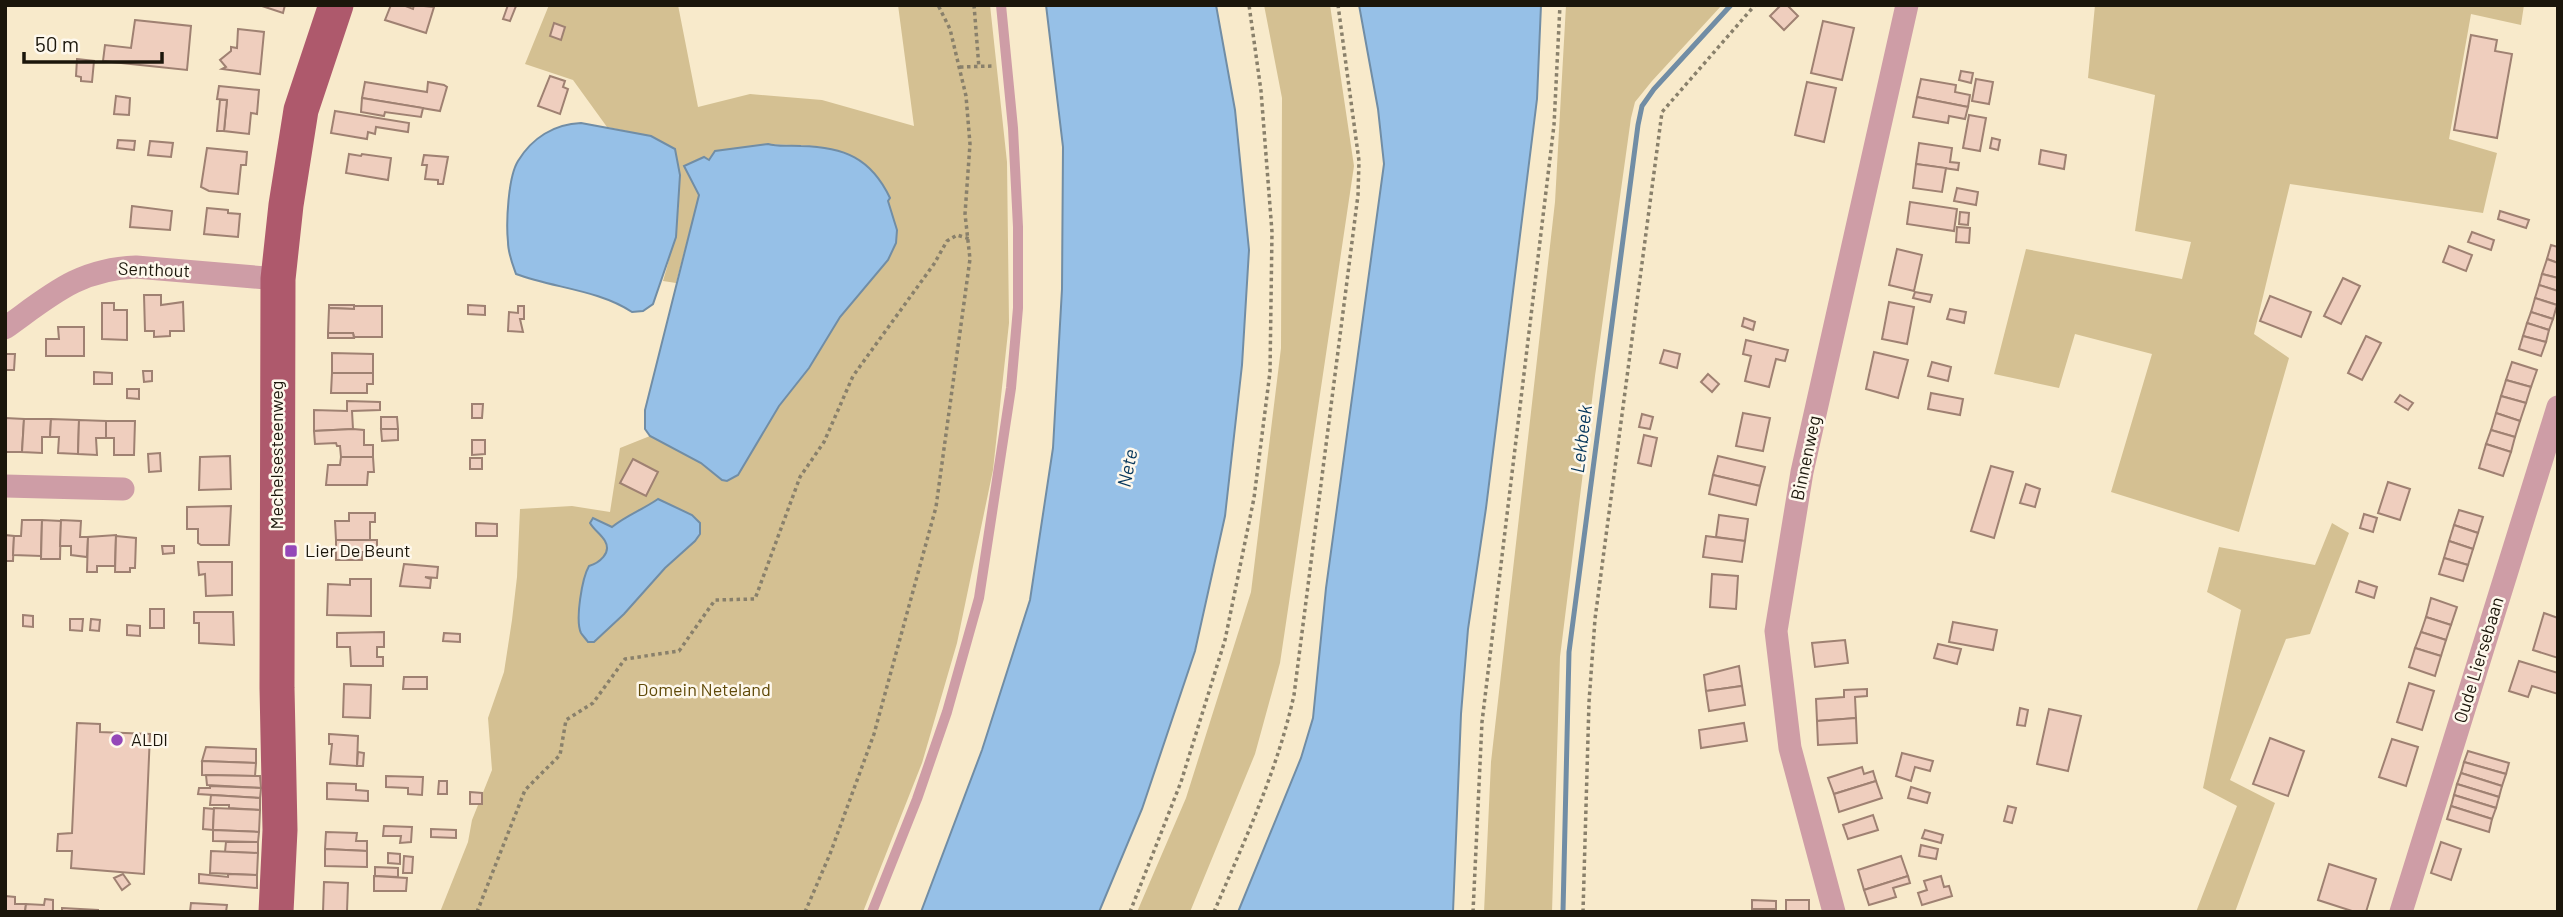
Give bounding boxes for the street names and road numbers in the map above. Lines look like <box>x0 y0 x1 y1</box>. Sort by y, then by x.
street label: Senthout <box>118 257 190 281</box>
street label: Mechelsesteenweg <box>265 381 287 529</box>
street label: Binnenweg <box>1785 413 1825 502</box>
street label: Oude Liersebaan <box>2448 594 2508 726</box>

